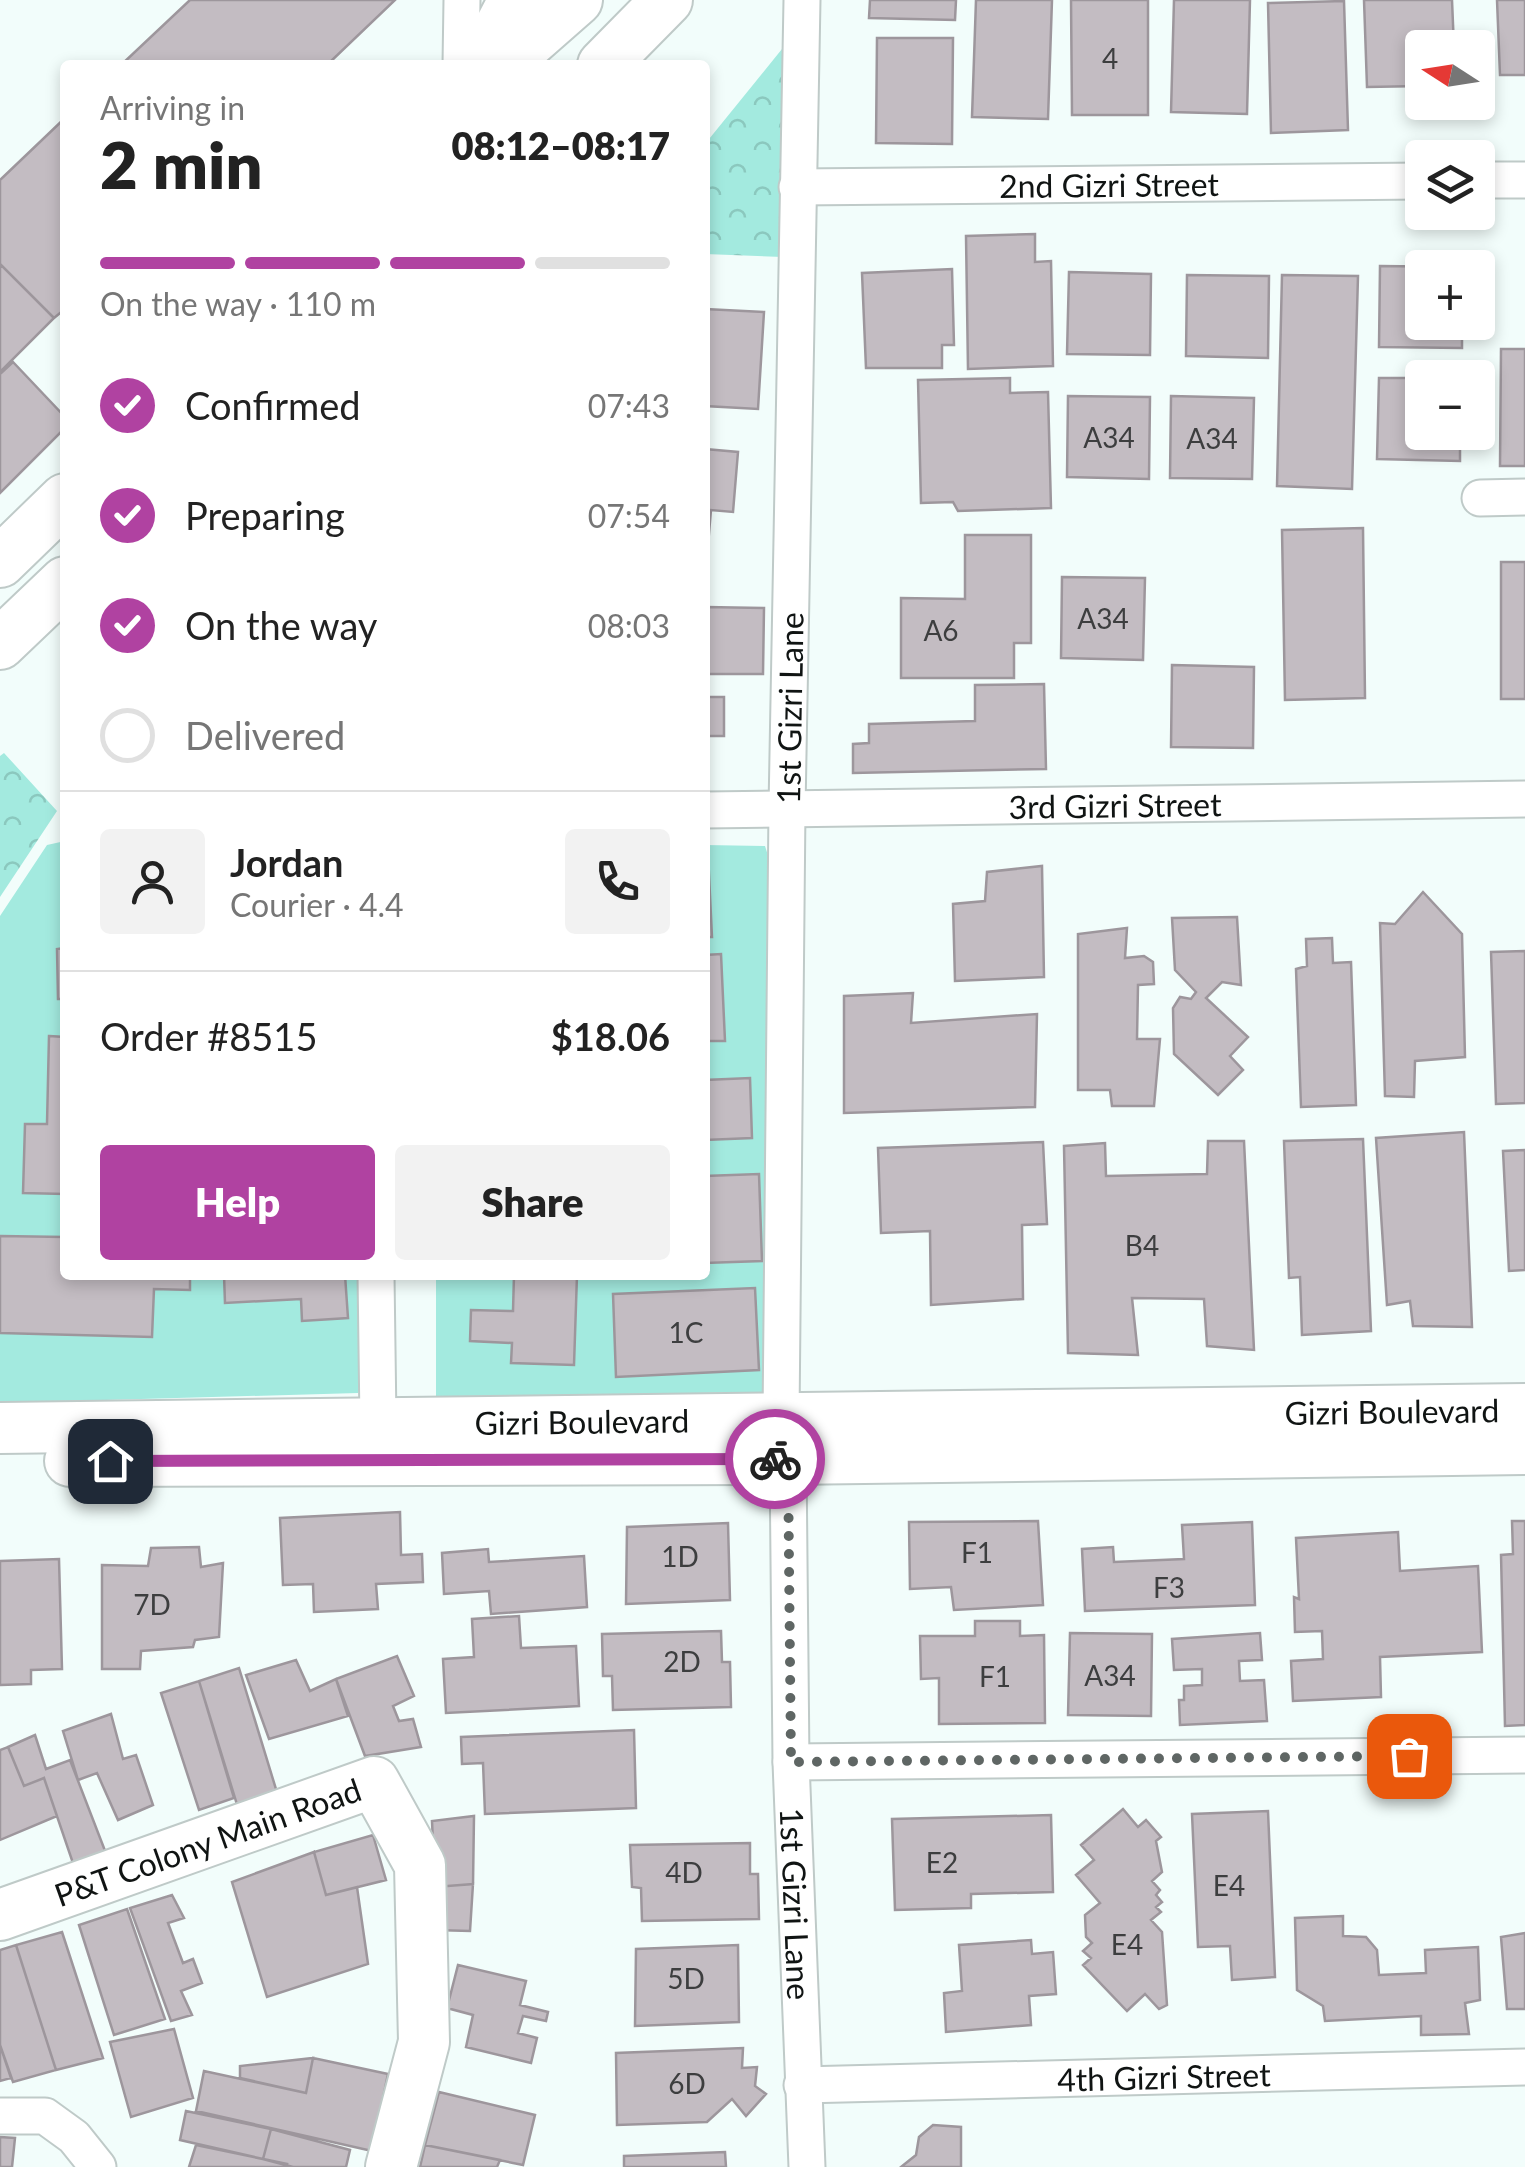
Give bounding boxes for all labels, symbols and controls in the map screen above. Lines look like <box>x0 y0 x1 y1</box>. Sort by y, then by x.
north arrow <box>1405 30 1495 120</box>
map controls <box>1405 30 1495 450</box>
house number: 4 <box>1102 41 1118 75</box>
text: Arriving in <box>100 88 245 127</box>
text: 08:12–08:17 <box>451 122 670 168</box>
text: 2 min <box>100 125 262 203</box>
button: layers <box>1405 140 1495 230</box>
street label: 2nd Gizri Street <box>999 163 1220 205</box>
button: + <box>1405 250 1495 340</box>
text: On the way · 110 m <box>100 284 376 323</box>
button: − <box>1405 360 1495 450</box>
icon: check <box>100 378 155 433</box>
text: Confirmed <box>185 382 361 428</box>
text: 07:43 <box>588 386 670 425</box>
house number: A34 <box>1083 420 1135 454</box>
house number: A34 <box>1186 421 1238 455</box>
icon: check <box>100 488 155 543</box>
text: Preparing <box>185 492 345 538</box>
text: 07:54 <box>588 496 670 535</box>
icon: check <box>100 598 155 653</box>
house number: A34 <box>1077 601 1129 635</box>
text: On the way <box>185 602 377 648</box>
text: 08:03 <box>588 606 670 645</box>
street label: 1st Gizri Lane <box>768 612 810 804</box>
house number: A6 <box>923 613 959 647</box>
text: Delivered <box>185 712 345 758</box>
street label: 3rd Gizri Street <box>1008 784 1222 825</box>
button: person <box>100 829 205 934</box>
button: phone <box>565 829 670 934</box>
text: Jordan <box>230 839 343 885</box>
text: Courier · 4.4 <box>230 885 404 924</box>
text: Order #8515 <box>100 1013 317 1059</box>
text: $18.06 <box>551 1013 670 1059</box>
button: Help <box>100 1145 375 1260</box>
button: Share <box>395 1145 670 1260</box>
house number: B4 <box>1125 1228 1159 1262</box>
house number: 1C <box>669 1315 704 1349</box>
street label: Gizri Boulevard <box>1284 1390 1499 1431</box>
street label: Gizri Boulevard <box>474 1400 689 1442</box>
courier <box>725 1409 825 1509</box>
pin <box>68 1419 153 1504</box>
icon: bike <box>748 1432 803 1487</box>
icon: home <box>83 1434 138 1489</box>
house number: F1 <box>961 1535 993 1569</box>
house number: 1D <box>661 1539 699 1573</box>
house number: F3 <box>1153 1570 1185 1604</box>
house number: 7D <box>133 1587 171 1621</box>
house number: 2D <box>663 1644 701 1678</box>
house number: A34 <box>1084 1658 1136 1692</box>
house number: F1 <box>979 1659 1011 1693</box>
pin <box>1367 1714 1452 1799</box>
icon: bag <box>1382 1729 1437 1784</box>
street label: P&T Colony Main Road <box>49 1769 366 1914</box>
street label: 1st Gizri Lane <box>773 1807 820 2001</box>
house number: E2 <box>926 1845 958 1879</box>
house number: 4D <box>665 1855 703 1889</box>
house number: E4 <box>1213 1868 1245 1902</box>
house number: E4 <box>1111 1927 1143 1961</box>
house number: 5D <box>667 1961 705 1995</box>
street label: 4th Gizri Street <box>1057 2054 1272 2098</box>
house number: 6D <box>668 2066 706 2100</box>

